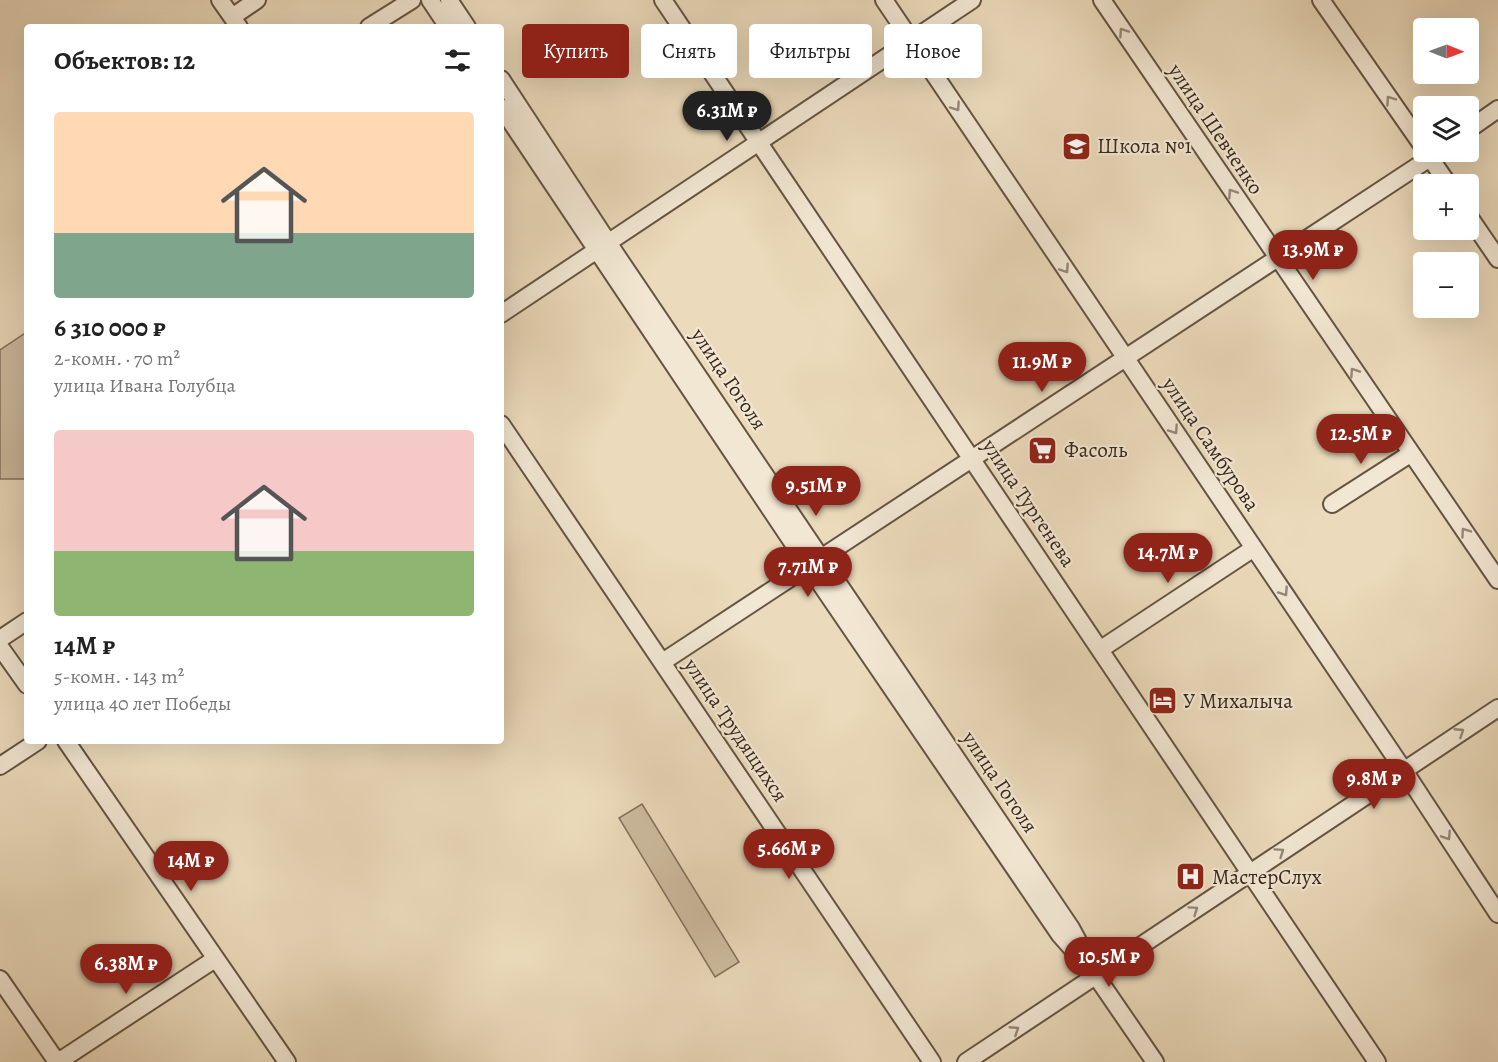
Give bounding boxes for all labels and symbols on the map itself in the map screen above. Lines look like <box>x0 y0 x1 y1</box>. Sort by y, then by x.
north arrow <box>1413 18 1479 84</box>
one-way arrow <box>1120 27 1131 38</box>
street label: улица Шевченко <box>1161 57 1270 200</box>
pin: 6.31M ₽ <box>672 91 782 142</box>
one-way arrow <box>1386 95 1397 106</box>
one-way arrow <box>949 100 960 111</box>
school or university icon: Школа №1 <box>1060 130 1092 162</box>
place label: Школа №1 <box>1097 132 1192 160</box>
one-way arrow <box>1228 189 1239 200</box>
pin: 13.9M ₽ <box>1258 230 1368 281</box>
one-way arrow <box>1058 262 1069 273</box>
street label: улица Гоголя <box>684 322 773 435</box>
pin: 11.9M ₽ <box>987 342 1097 393</box>
one-way arrow <box>1350 368 1361 379</box>
street label: улица Самбурова <box>1155 371 1266 517</box>
pin: 12.5M ₽ <box>1306 414 1416 465</box>
one-way arrow <box>1167 424 1178 435</box>
street label: улица Тургенева <box>975 433 1082 573</box>
supermarket icon: Фасоль <box>1027 434 1059 466</box>
place label: Фасоль <box>1064 436 1127 464</box>
pin: 9.51M ₽ <box>761 466 871 517</box>
one-way arrow <box>1461 528 1472 539</box>
pin: 14.7M ₽ <box>1113 533 1223 584</box>
pin: 7.71M ₽ <box>753 547 863 598</box>
one-way arrow <box>1276 586 1288 596</box>
street label: улица Трудящихся <box>677 652 794 807</box>
hotel icon: У Михалыча <box>1146 685 1178 717</box>
place label: У Михалыча <box>1183 687 1293 715</box>
street label: улица Гоголя <box>955 725 1044 838</box>
one-way arrow <box>1454 729 1465 740</box>
pin: 9.8M ₽ <box>1325 759 1423 810</box>
pin: 5.66M ₽ <box>734 829 844 880</box>
one-way arrow <box>1439 829 1450 840</box>
pin: 14M ₽ <box>149 841 233 892</box>
one-way arrow <box>1274 848 1285 859</box>
hospital icon: МастерСлух <box>1175 861 1207 893</box>
place label: МастерСлух <box>1212 863 1322 891</box>
one-way arrow <box>1188 906 1199 917</box>
pin: 10.5M ₽ <box>1054 937 1164 988</box>
pin: 6.38M ₽ <box>71 944 181 995</box>
one-way arrow <box>1008 1026 1019 1037</box>

